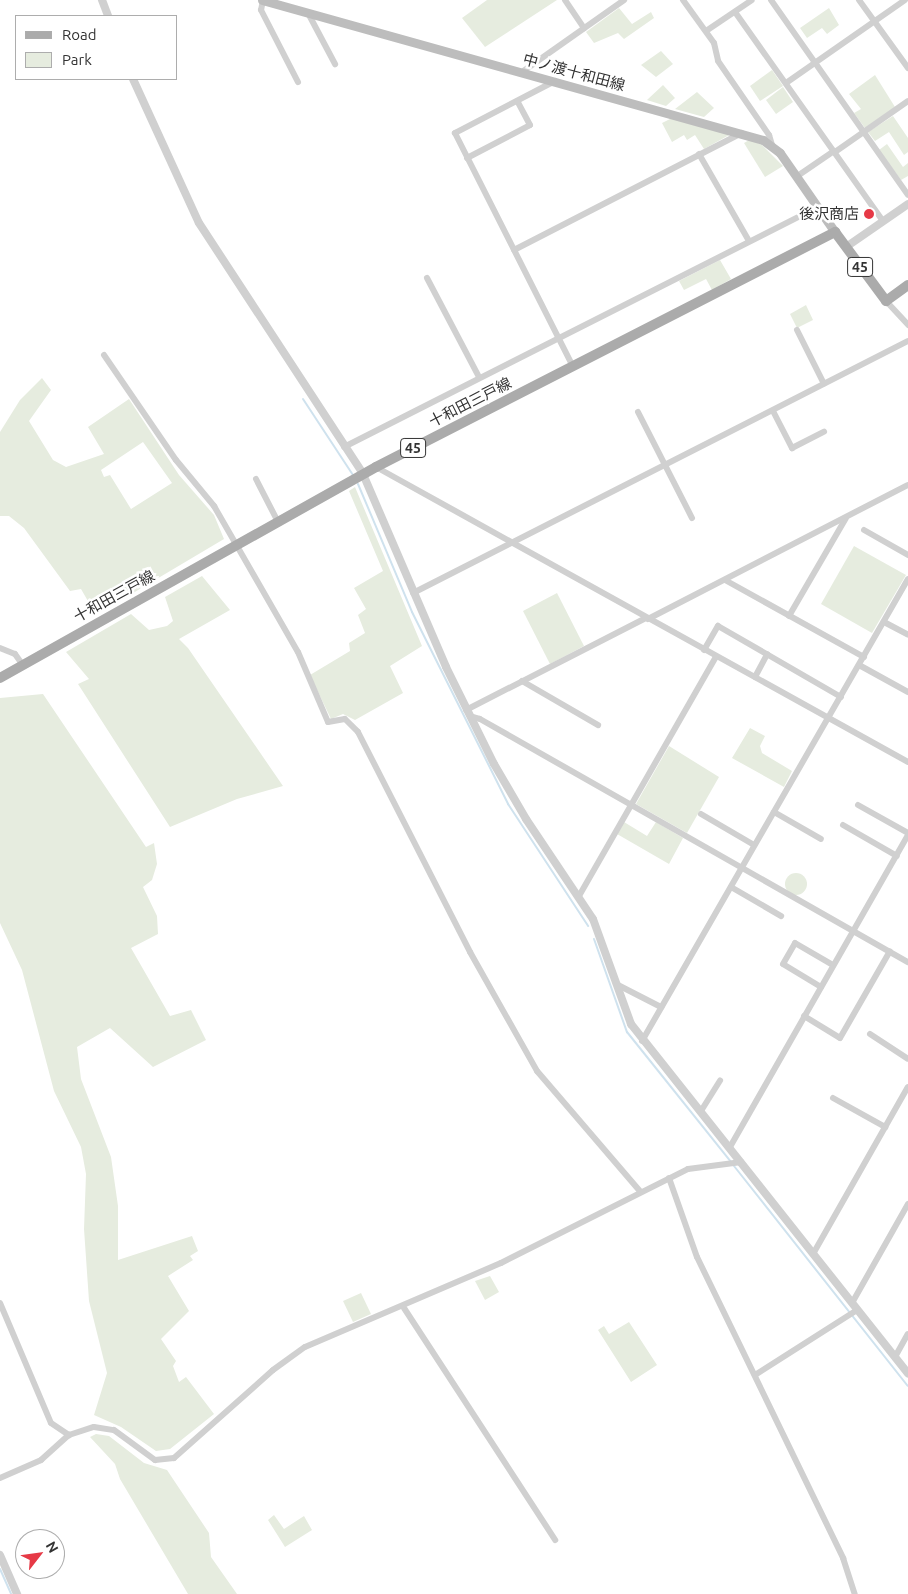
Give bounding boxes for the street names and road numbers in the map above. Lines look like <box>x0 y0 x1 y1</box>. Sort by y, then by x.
street label: 中ノ渡十和田線 <box>521 50 627 94</box>
road number: 45 <box>846 256 874 278</box>
street label: 十和田三戸線 <box>426 374 514 430</box>
road number: 45 <box>399 436 427 459</box>
street label: 十和田三戸線 <box>70 566 158 626</box>

